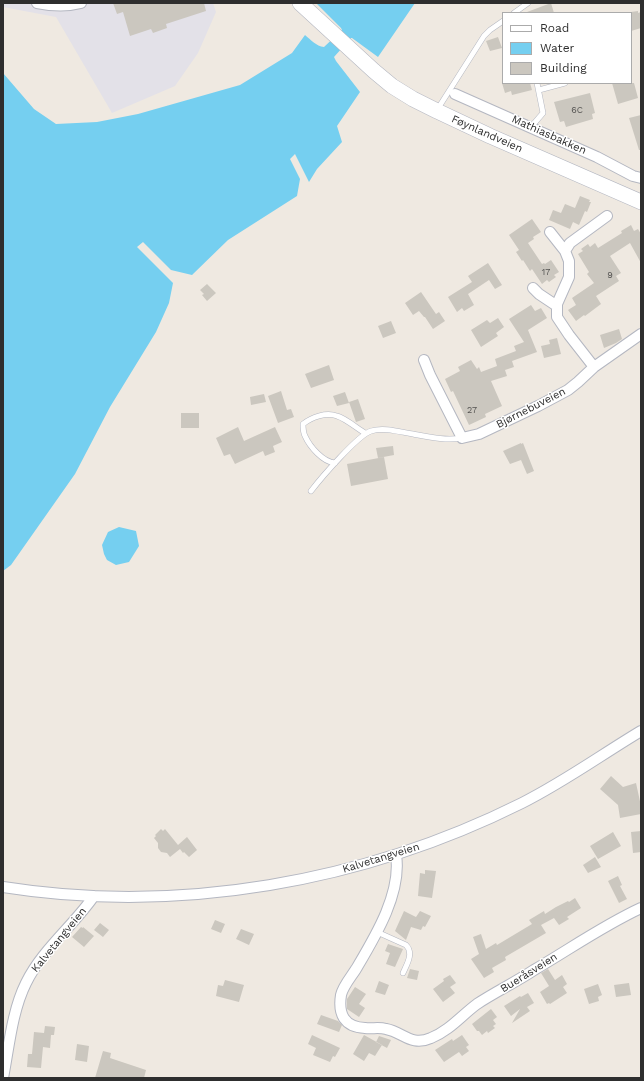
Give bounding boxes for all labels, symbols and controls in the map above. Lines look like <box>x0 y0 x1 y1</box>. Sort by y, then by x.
legend <box>502 12 632 84</box>
text: Road <box>540 21 569 35</box>
text: Water <box>540 41 574 55</box>
text: Building <box>540 61 587 75</box>
house number: 6C <box>571 105 583 115</box>
street label: Føynlandveien <box>449 112 525 156</box>
street label: Mathiasbakken <box>510 113 588 157</box>
house number: 17 <box>542 267 550 277</box>
house number: 9 <box>607 270 613 280</box>
street label: Bjørnebuveien <box>494 385 568 431</box>
house number: 27 <box>467 405 477 415</box>
street label: Kalvetangveien <box>341 840 421 876</box>
street label: Kalvetangveien <box>29 905 89 975</box>
street label: Bueråsveien <box>498 950 560 996</box>

